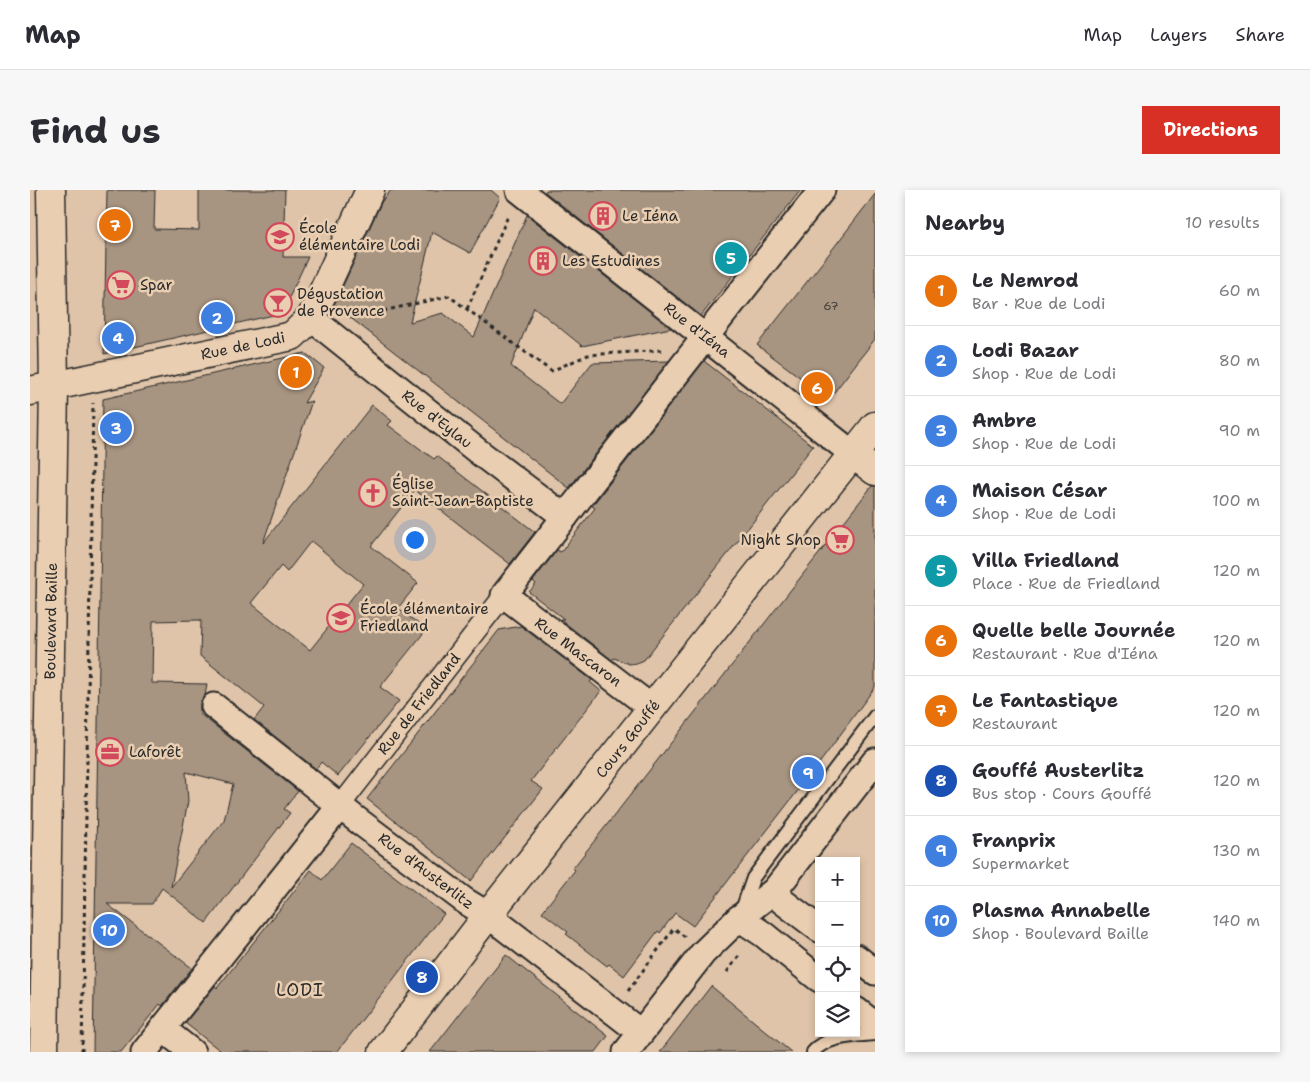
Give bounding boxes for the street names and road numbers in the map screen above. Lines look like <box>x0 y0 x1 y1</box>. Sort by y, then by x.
street label: Rue d'Iéna <box>660 298 735 363</box>
street label: Rue de Lodi <box>199 327 287 365</box>
street label: Rue d'Eylau <box>398 385 476 453</box>
street label: Boulevard Baille <box>40 562 62 680</box>
street label: Rue Mascaron <box>530 613 626 691</box>
street label: Rue de Friedland <box>373 649 465 759</box>
street label: Cours Gouffé <box>591 696 665 782</box>
street label: Rue d'Austerlitz <box>374 828 478 914</box>

